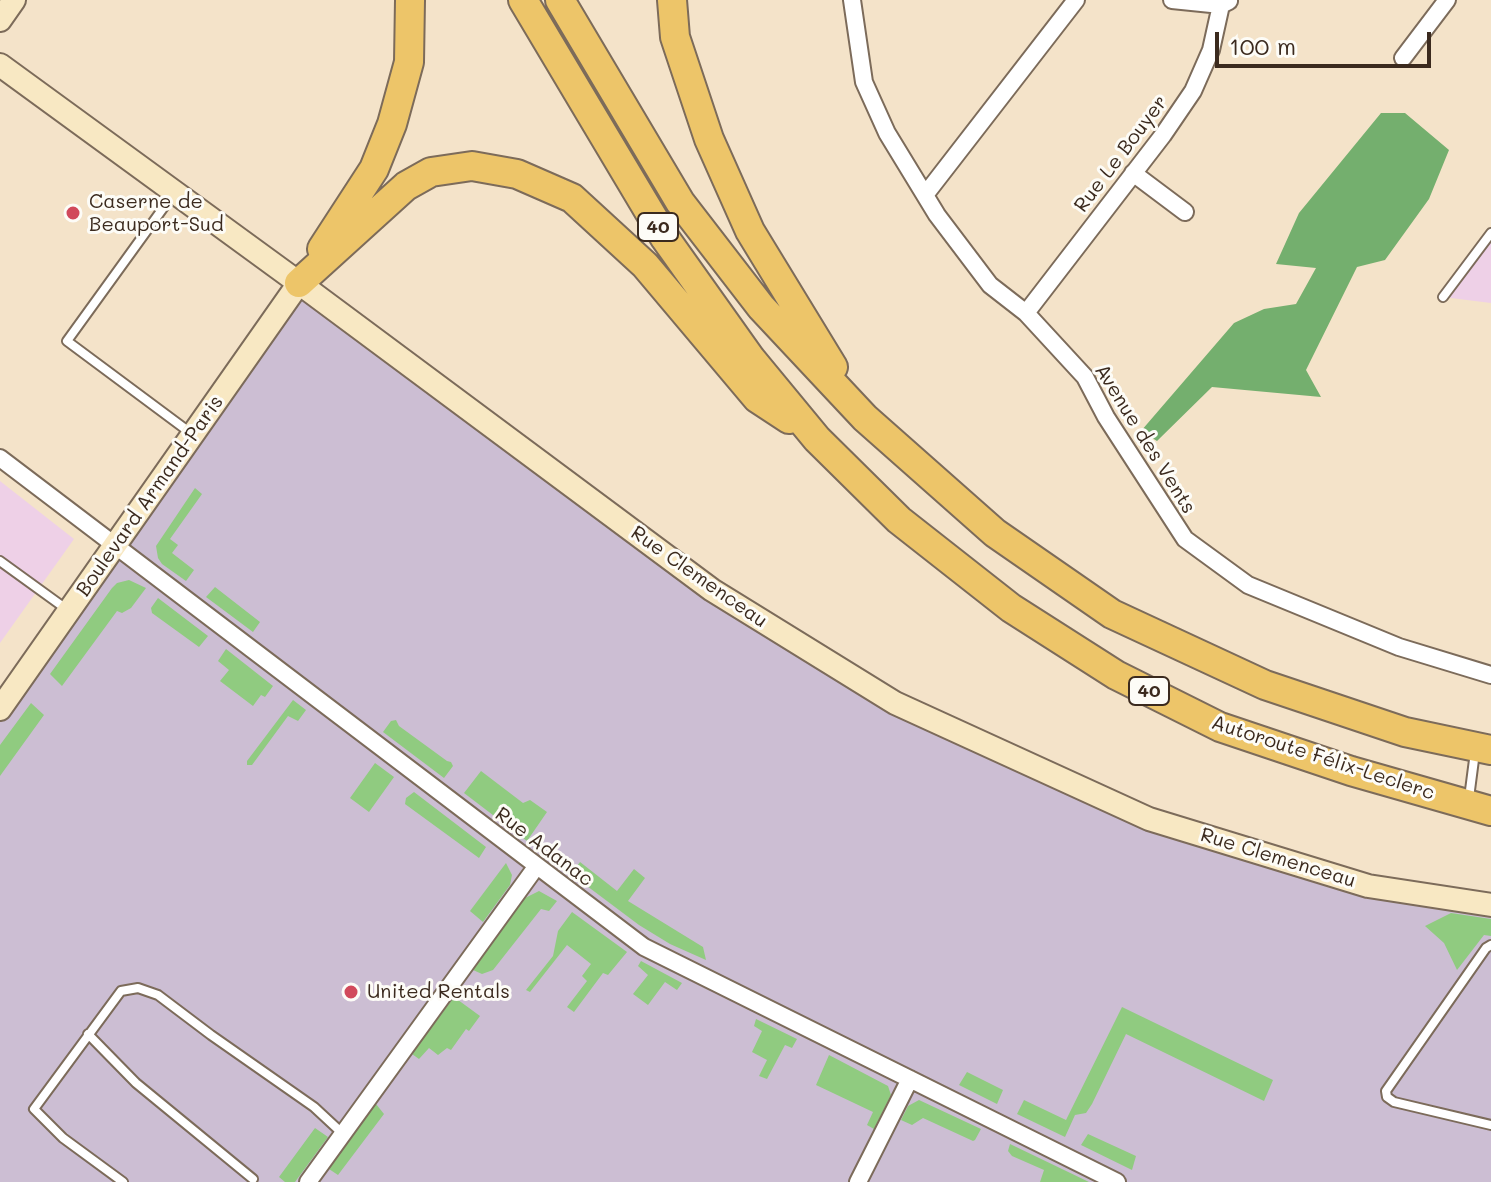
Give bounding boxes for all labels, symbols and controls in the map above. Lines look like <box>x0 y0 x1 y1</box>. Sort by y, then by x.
scale bar <box>1219 16 1435 66</box>
text: 100 m <box>1229 30 1296 61</box>
street label: Rue Le Bouyer <box>1069 91 1173 217</box>
place label: Caserne de Beauport-Sud <box>89 190 224 237</box>
marker: Caserne de Beauport-Sud <box>64 204 82 222</box>
road number: 40 <box>638 213 678 241</box>
street label: Avenue des Vents <box>1089 360 1201 518</box>
street label: Boulevard Armand-Paris <box>71 391 229 601</box>
street label: Rue Clemenceau <box>626 521 772 633</box>
road number: 40 <box>1129 677 1169 705</box>
street label: Autoroute Félix-Leclerc <box>1208 711 1438 805</box>
street label: Rue Adanac <box>490 802 598 892</box>
street label: Rue Clemenceau <box>1197 823 1359 893</box>
place label: United Rentals <box>367 980 510 1004</box>
marker: United Rentals <box>342 983 360 1001</box>

